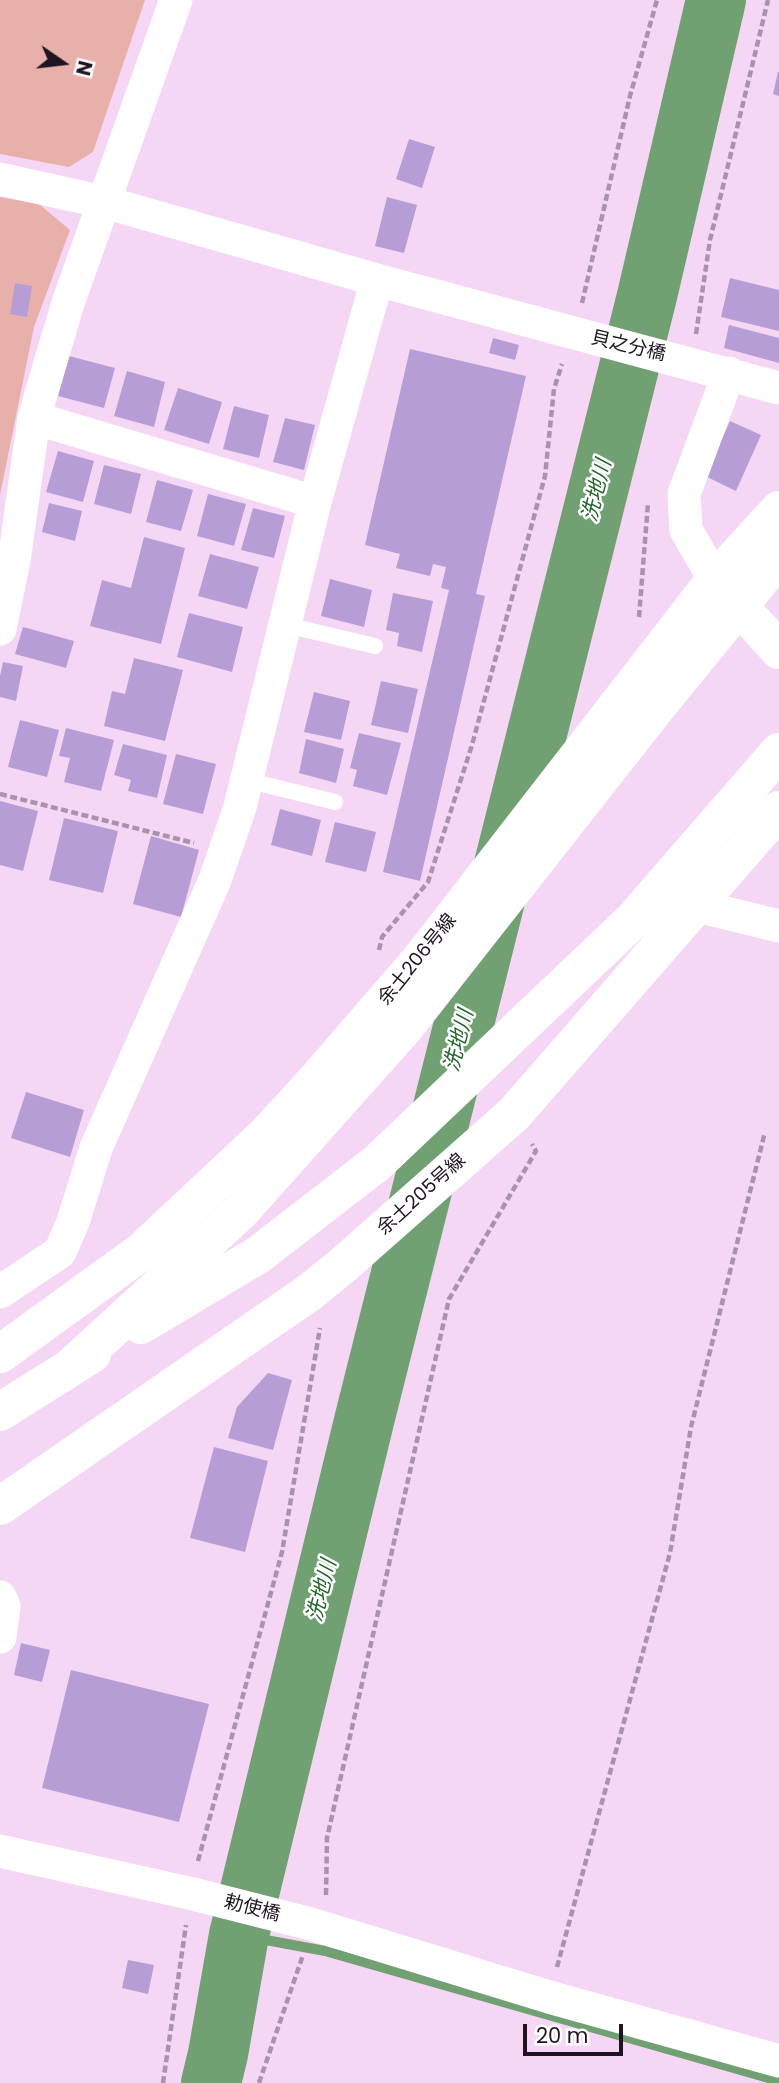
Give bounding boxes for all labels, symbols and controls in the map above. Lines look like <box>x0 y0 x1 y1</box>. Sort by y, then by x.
north arrow <box>28 28 98 98</box>
text: N <box>69 58 99 78</box>
street label: 貝之分橋 <box>588 327 668 367</box>
water label: 洗地川 <box>578 457 618 525</box>
street label: 余土206号線 <box>374 910 462 1010</box>
water label: 洗地川 <box>440 1007 480 1075</box>
street label: 余土205号線 <box>373 1149 471 1241</box>
water label: 洗地川 <box>303 1557 343 1625</box>
street label: 勅使橋 <box>222 1891 282 1927</box>
scale bar <box>527 2010 627 2054</box>
text: 20 m <box>536 2021 589 2050</box>

